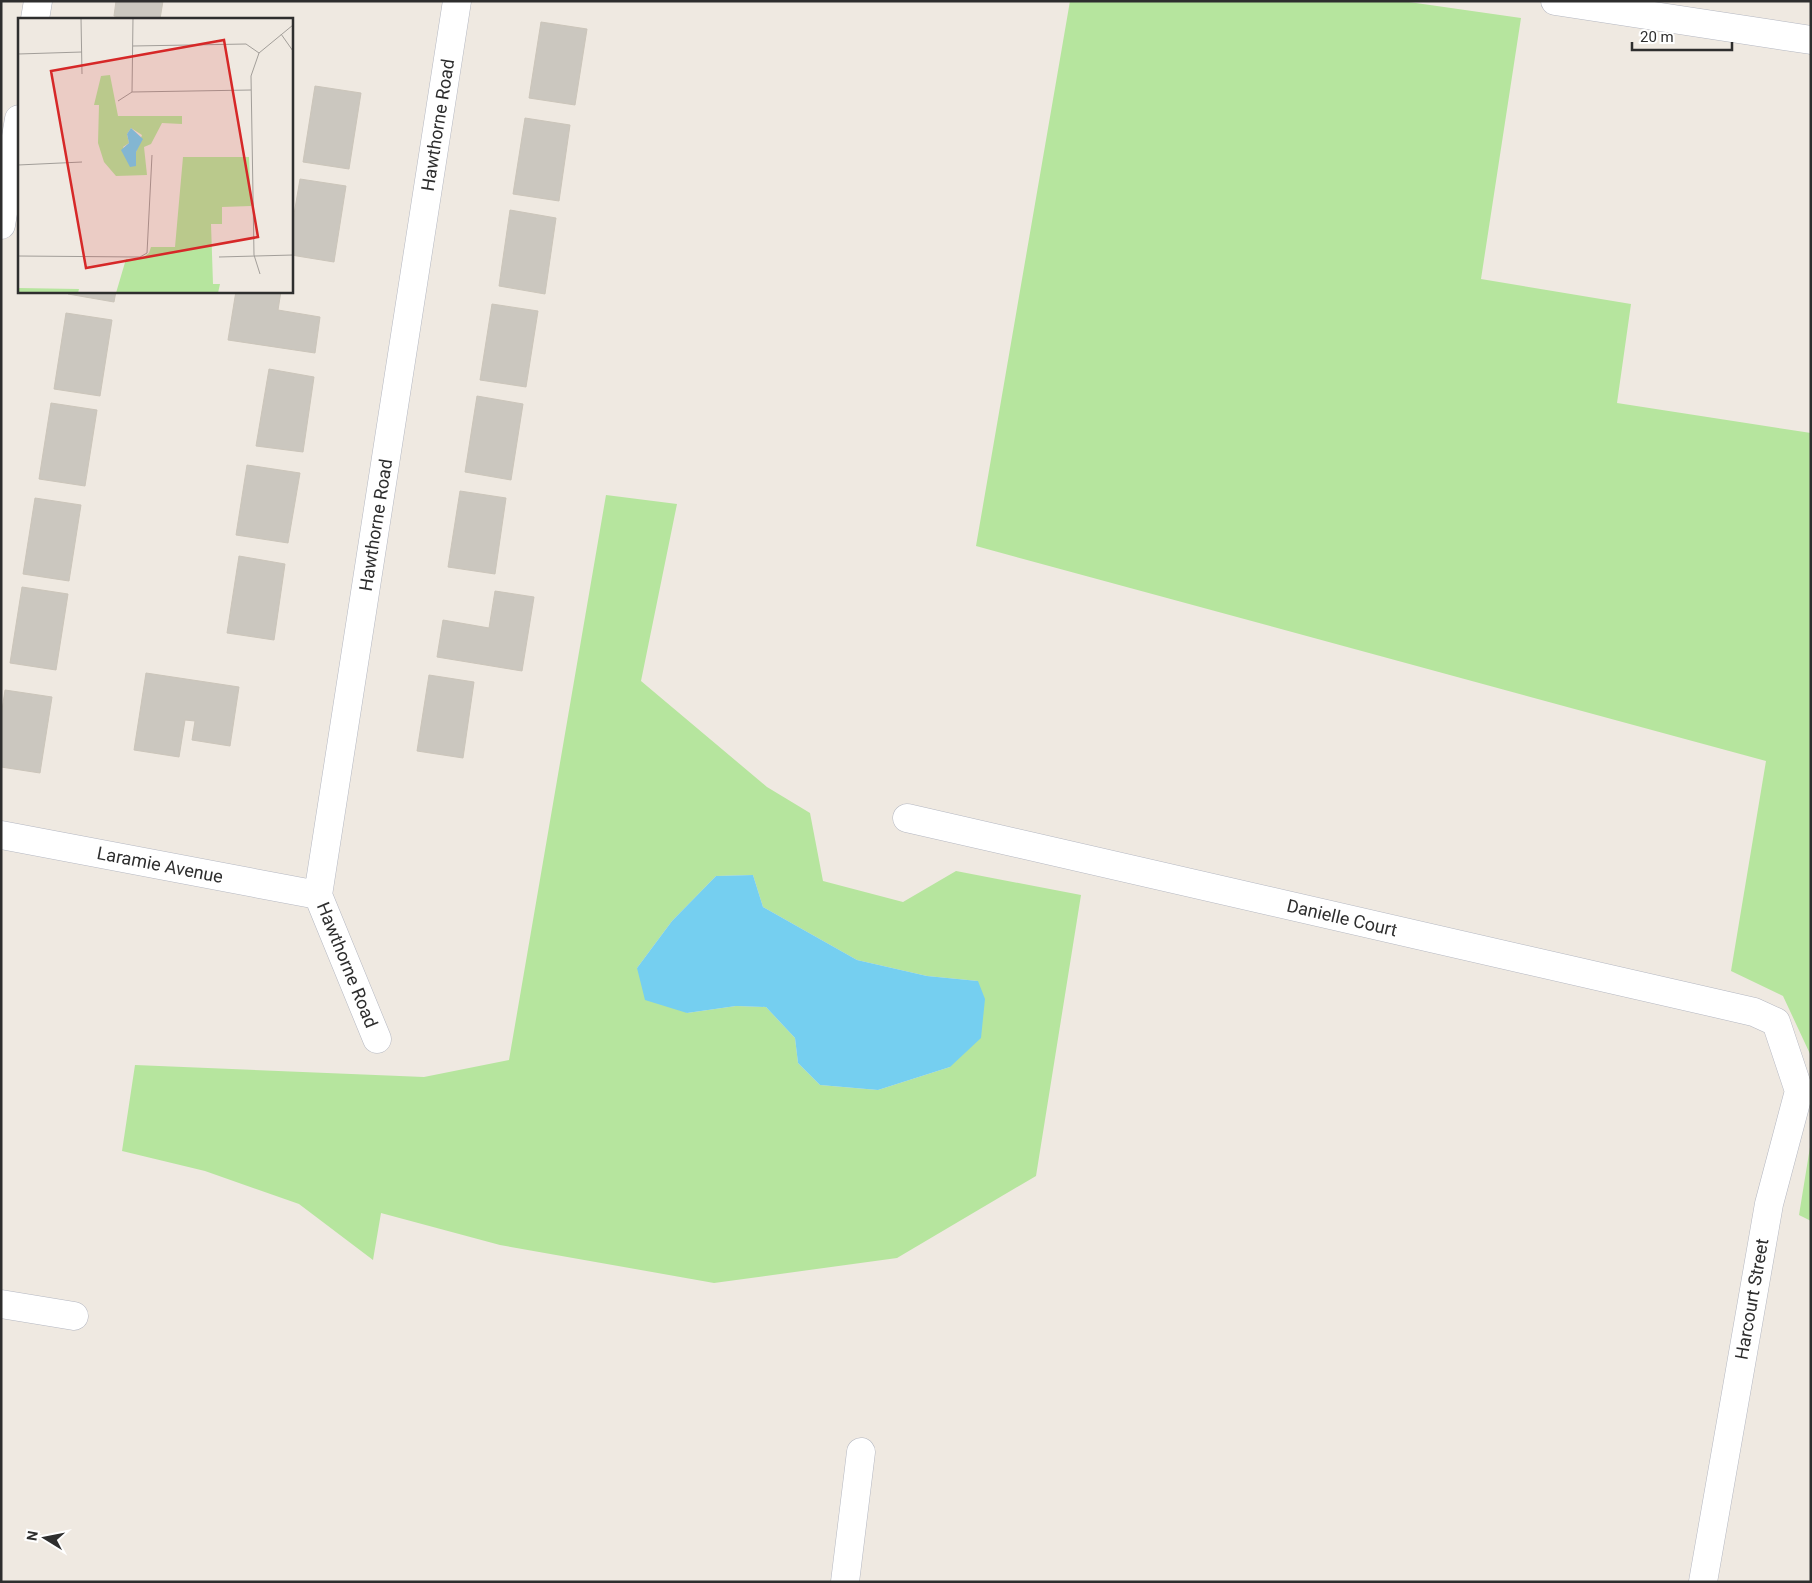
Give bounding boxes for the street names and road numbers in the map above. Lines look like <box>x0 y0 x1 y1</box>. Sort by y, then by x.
street label: Hawthorne Road <box>417 57 458 193</box>
street label: Hawthorne Road <box>355 457 396 593</box>
street label: Laramie Avenue <box>95 842 225 887</box>
street label: Danielle Court <box>1285 895 1399 940</box>
street label: Hawthorne Road <box>313 899 382 1031</box>
street label: Harcourt Street <box>1731 1237 1773 1361</box>

